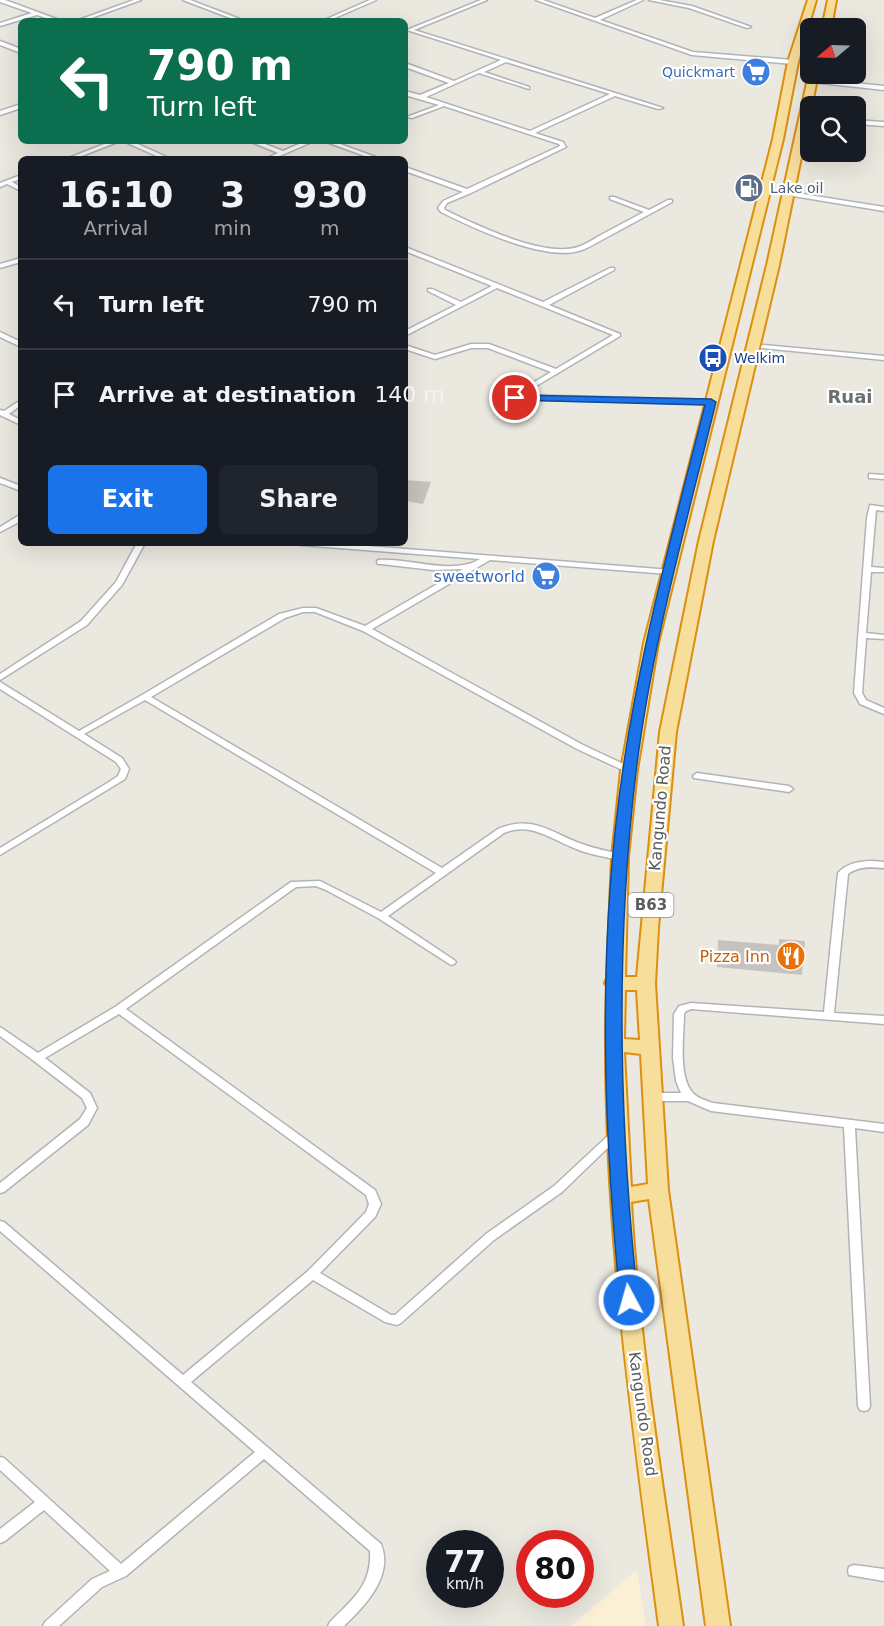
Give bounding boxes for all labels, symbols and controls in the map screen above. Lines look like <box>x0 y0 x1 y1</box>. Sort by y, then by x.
north arrow <box>800 18 866 84</box>
map controls <box>800 18 866 162</box>
text: 790 m <box>147 41 293 90</box>
icon: left <box>48 42 126 120</box>
supermarket icon: Quickmart <box>740 56 772 88</box>
place label: Quickmart <box>662 64 735 80</box>
text: Turn left <box>147 91 257 122</box>
button: search <box>800 96 866 162</box>
fuel station icon: Lake oil <box>733 172 765 204</box>
text: 16:10 <box>59 174 173 215</box>
text: 3 <box>220 174 245 215</box>
text: 930 <box>292 174 367 215</box>
place label: Lake oil <box>770 180 823 196</box>
text: Arrival <box>83 216 148 240</box>
text: min <box>214 216 252 240</box>
text: m <box>320 216 340 240</box>
icon: left <box>48 288 81 321</box>
text: Turn left <box>99 292 204 317</box>
text: 790 m <box>308 292 378 317</box>
bus stop icon: Welkim <box>697 342 729 374</box>
place label: Welkim <box>734 350 785 366</box>
pin <box>489 372 540 423</box>
icon: arrive <box>48 378 81 411</box>
icon: arrive <box>498 381 531 414</box>
text: Arrive at destination <box>99 382 356 407</box>
text: 140 m <box>374 382 445 407</box>
district label: Ruai <box>828 386 873 407</box>
button: Exit <box>48 465 207 534</box>
button: Share <box>219 465 378 534</box>
supermarket icon: sweetworld <box>530 560 562 592</box>
place label: sweetworld <box>434 567 525 586</box>
street label: Kangundo Road <box>645 745 675 871</box>
road number: B63 <box>628 893 674 917</box>
restaurant icon: Pizza Inn <box>775 940 807 972</box>
place label: Pizza Inn <box>700 947 770 966</box>
position arrow <box>597 1268 661 1332</box>
street label: Kangundo Road <box>625 1350 661 1478</box>
speed limit sign: 80 <box>516 1530 594 1608</box>
text: 77 <box>444 1544 486 1579</box>
text: km/h <box>446 1575 484 1593</box>

